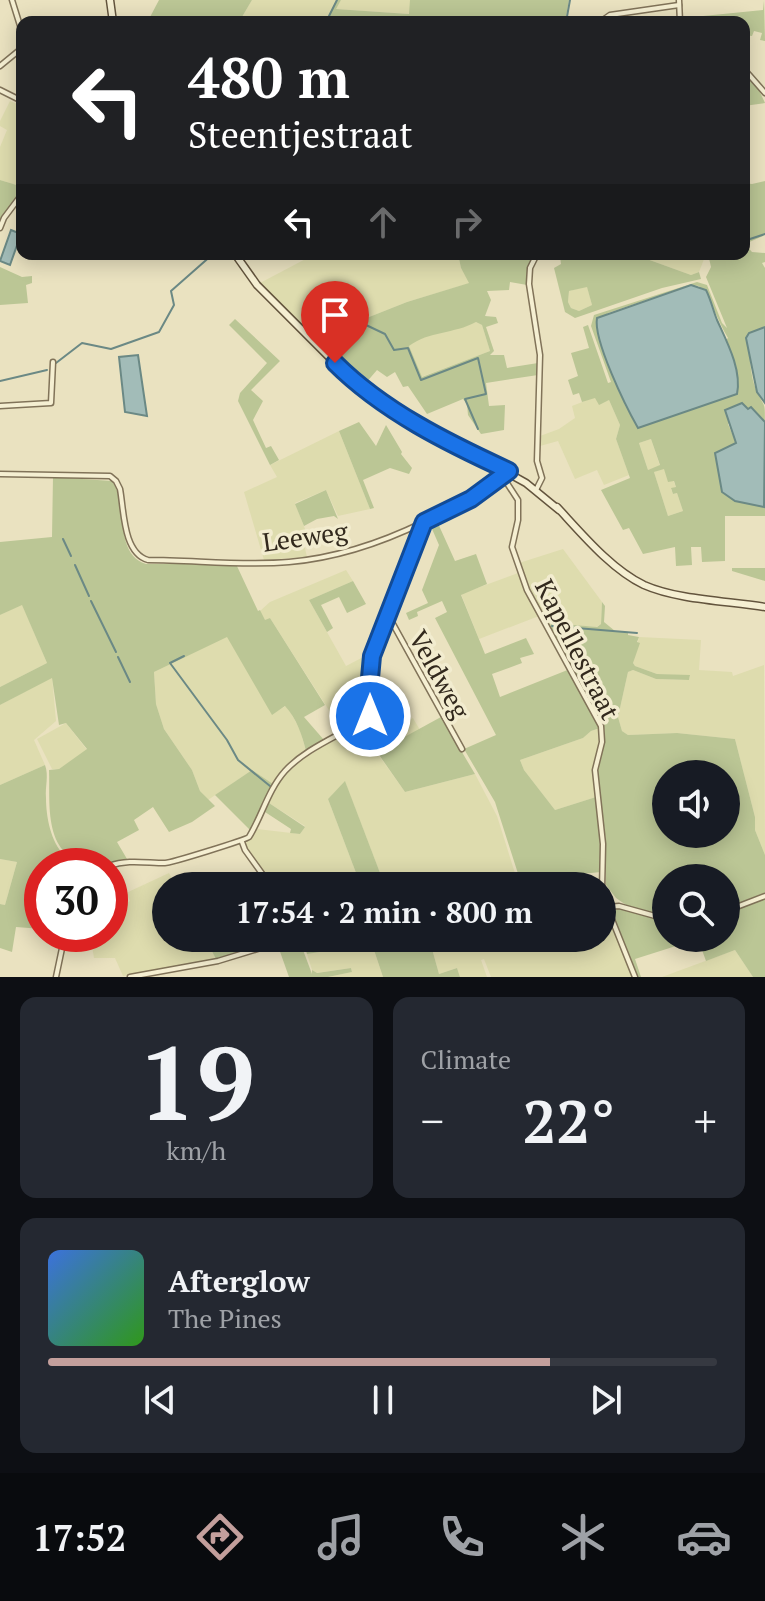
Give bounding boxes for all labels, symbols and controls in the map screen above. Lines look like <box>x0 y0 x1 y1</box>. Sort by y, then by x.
text: 480 m <box>188 40 350 114</box>
icon: left <box>56 48 160 152</box>
text: Steentjestraat <box>188 111 413 158</box>
icon: left <box>277 200 321 244</box>
icon: ahead <box>361 200 405 244</box>
icon: right <box>445 200 489 244</box>
pin <box>301 281 369 363</box>
icon: arrive <box>313 293 357 337</box>
street label: Leeweg <box>260 513 350 559</box>
street label: Kapellestraat <box>528 573 628 725</box>
street label: Veldweg <box>402 624 478 725</box>
position arrow <box>328 674 412 758</box>
map controls <box>652 760 740 952</box>
button: sound <box>652 760 740 848</box>
speed limit sign: 30 <box>24 848 128 952</box>
button: search <box>652 864 740 952</box>
text: 17:54 · 2 min · 800 m <box>236 892 532 932</box>
text: 19 <box>137 1012 255 1150</box>
text: Climate <box>421 1042 511 1076</box>
text: 22° <box>522 1081 615 1160</box>
text: − <box>421 1091 444 1150</box>
text: + <box>694 1091 717 1150</box>
text: km/h <box>166 1133 226 1167</box>
text: Afterglow <box>168 1261 310 1301</box>
text: The Pines <box>168 1301 282 1335</box>
icon: previous <box>138 1378 182 1422</box>
icon: pause <box>361 1378 405 1422</box>
icon: next <box>584 1378 628 1422</box>
icon: directions <box>192 1509 248 1565</box>
icon: music <box>313 1509 369 1565</box>
icon: phone <box>434 1509 490 1565</box>
icon: climate <box>555 1509 611 1565</box>
icon: car <box>676 1509 732 1565</box>
text: 17:52 <box>33 1514 126 1561</box>

